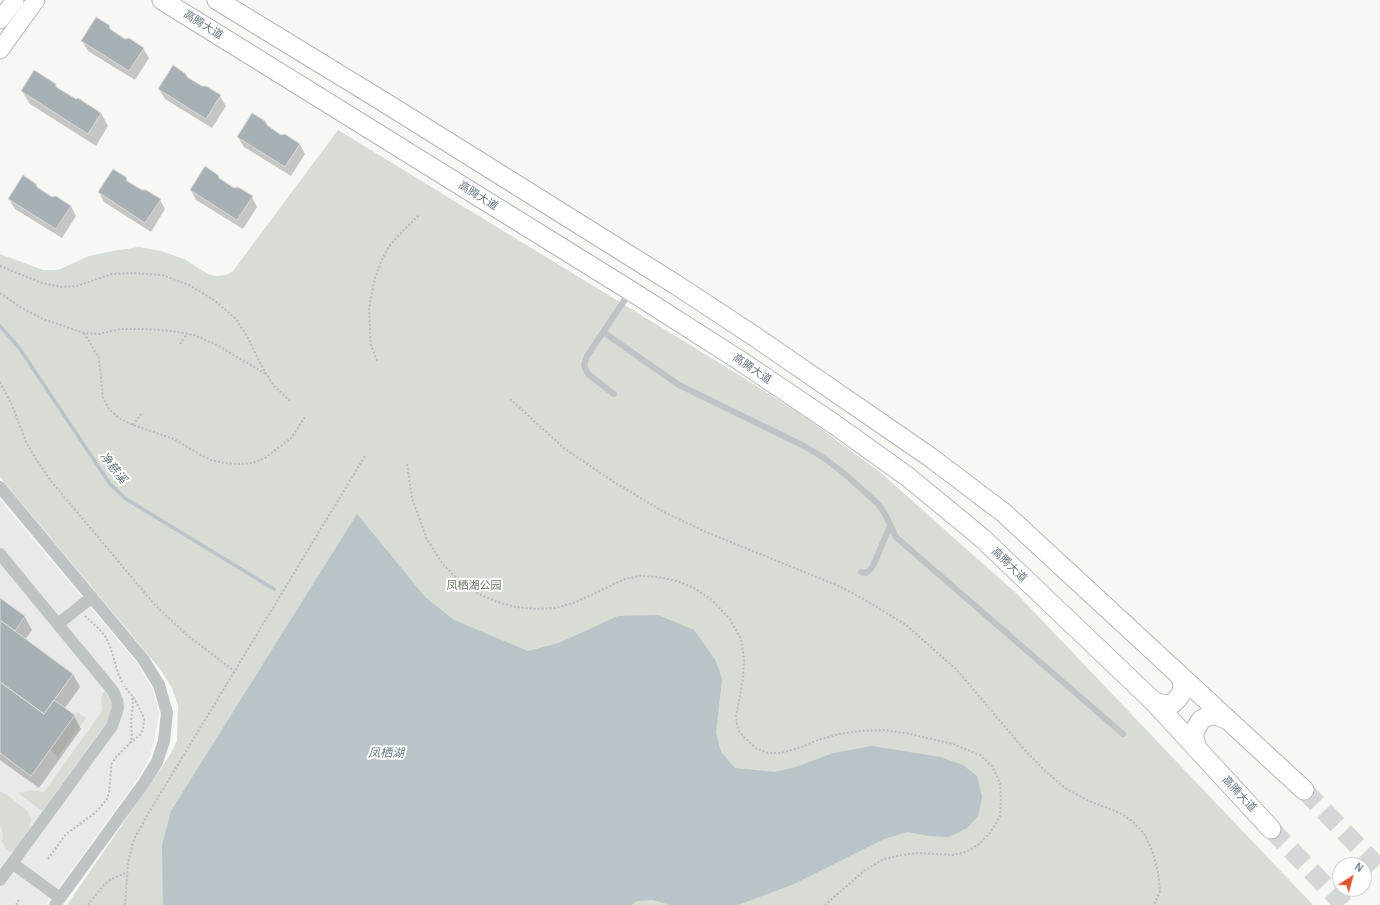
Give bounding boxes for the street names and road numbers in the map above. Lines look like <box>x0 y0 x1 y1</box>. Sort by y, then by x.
street label: 高腾大道 <box>181 8 225 42</box>
street label: 高腾大道 <box>456 179 500 213</box>
street label: 高腾大道 <box>730 351 774 387</box>
street label: 高腾大道 <box>989 545 1029 585</box>
street label: 高腾大道 <box>1219 773 1259 815</box>

